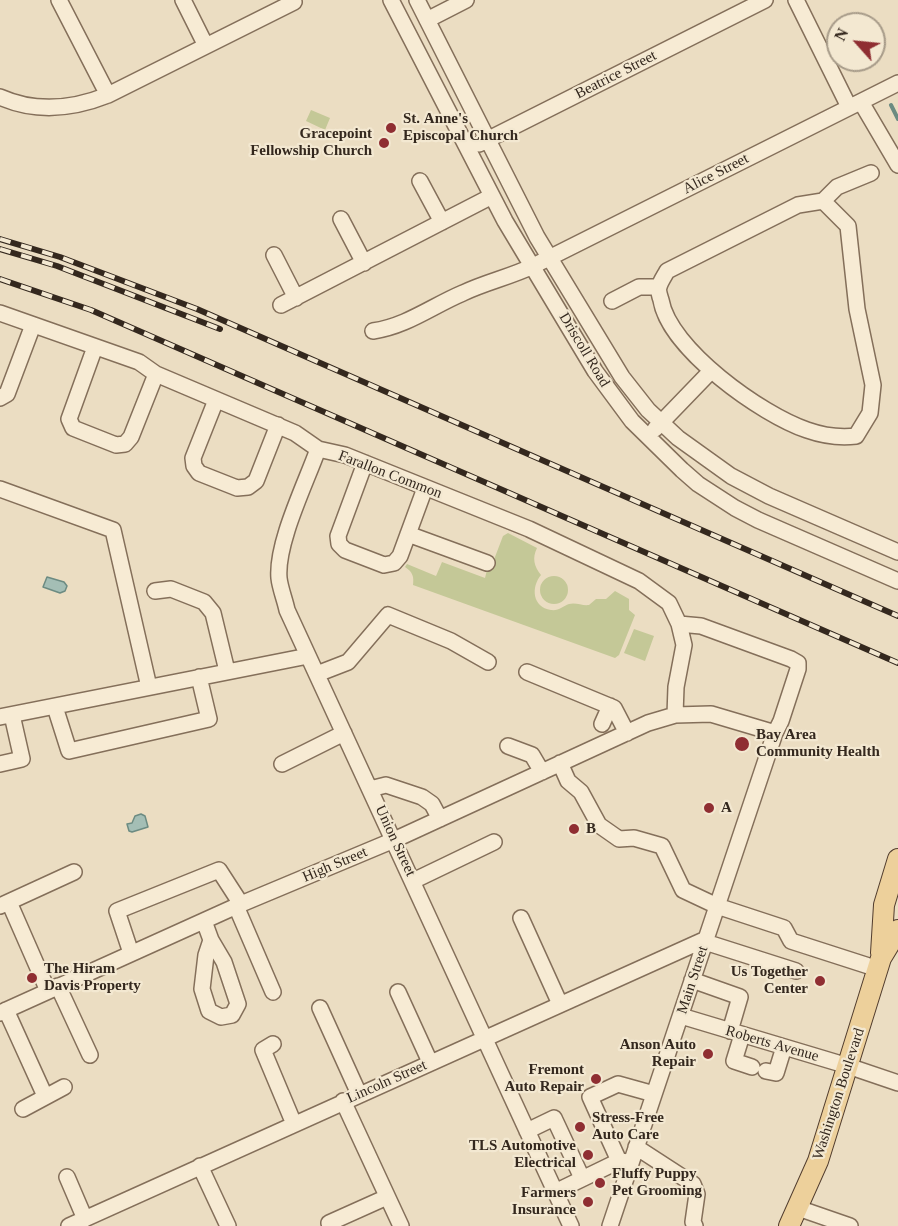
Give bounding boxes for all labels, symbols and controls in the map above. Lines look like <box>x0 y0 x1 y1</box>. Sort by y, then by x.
north arrow <box>826 12 886 72</box>
text: N <box>831 25 851 44</box>
street label: Beatrice Street <box>572 47 660 103</box>
place label: St. Anne's Episcopal Church <box>403 110 518 145</box>
marker: St. Anne's Episcopal Church <box>384 121 398 135</box>
place label: Gracepoint Fellowship Church <box>250 125 372 160</box>
marker: Gracepoint Fellowship Church <box>377 136 391 150</box>
street label: Alice Street <box>680 150 752 198</box>
street label: Driscoll Road <box>555 309 613 391</box>
street label: Farallon Common <box>336 447 444 503</box>
place label: Bay Area Community Health <box>756 726 880 761</box>
marker: Bay Area Community Health <box>733 735 751 753</box>
place label: A <box>721 799 732 817</box>
marker: A <box>702 801 716 815</box>
street label: Union Street <box>371 803 419 879</box>
place label: B <box>586 820 596 838</box>
marker: B <box>567 822 581 836</box>
street label: High Street <box>300 843 370 887</box>
street label: Main Street <box>674 944 712 1016</box>
place label: The Hiram Davis Property <box>44 960 141 995</box>
place label: Us Together Center <box>731 963 808 998</box>
marker: The Hiram Davis Property <box>25 971 39 985</box>
marker: Us Together Center <box>813 974 827 988</box>
street label: Roberts Avenue <box>723 1022 821 1066</box>
street label: Washington Boulevard <box>809 1026 869 1162</box>
place label: Anson Auto Repair <box>620 1036 696 1071</box>
marker: Anson Auto Repair <box>701 1047 715 1061</box>
street label: Lincoln Street <box>344 1056 430 1108</box>
place label: Fremont Auto Repair <box>504 1061 584 1096</box>
marker: Fremont Auto Repair <box>589 1072 603 1086</box>
place label: Stress-Free Auto Care <box>592 1109 664 1144</box>
marker: Stress-Free Auto Care <box>573 1120 587 1134</box>
place label: TLS Automotive Electrical <box>469 1137 576 1172</box>
marker: TLS Automotive Electrical <box>581 1148 595 1162</box>
place label: Fluffy Puppy Pet Grooming <box>612 1165 702 1200</box>
marker: Fluffy Puppy Pet Grooming <box>593 1176 607 1190</box>
place label: Farmers Insurance <box>512 1184 576 1219</box>
marker: Farmers Insurance <box>581 1195 595 1209</box>

